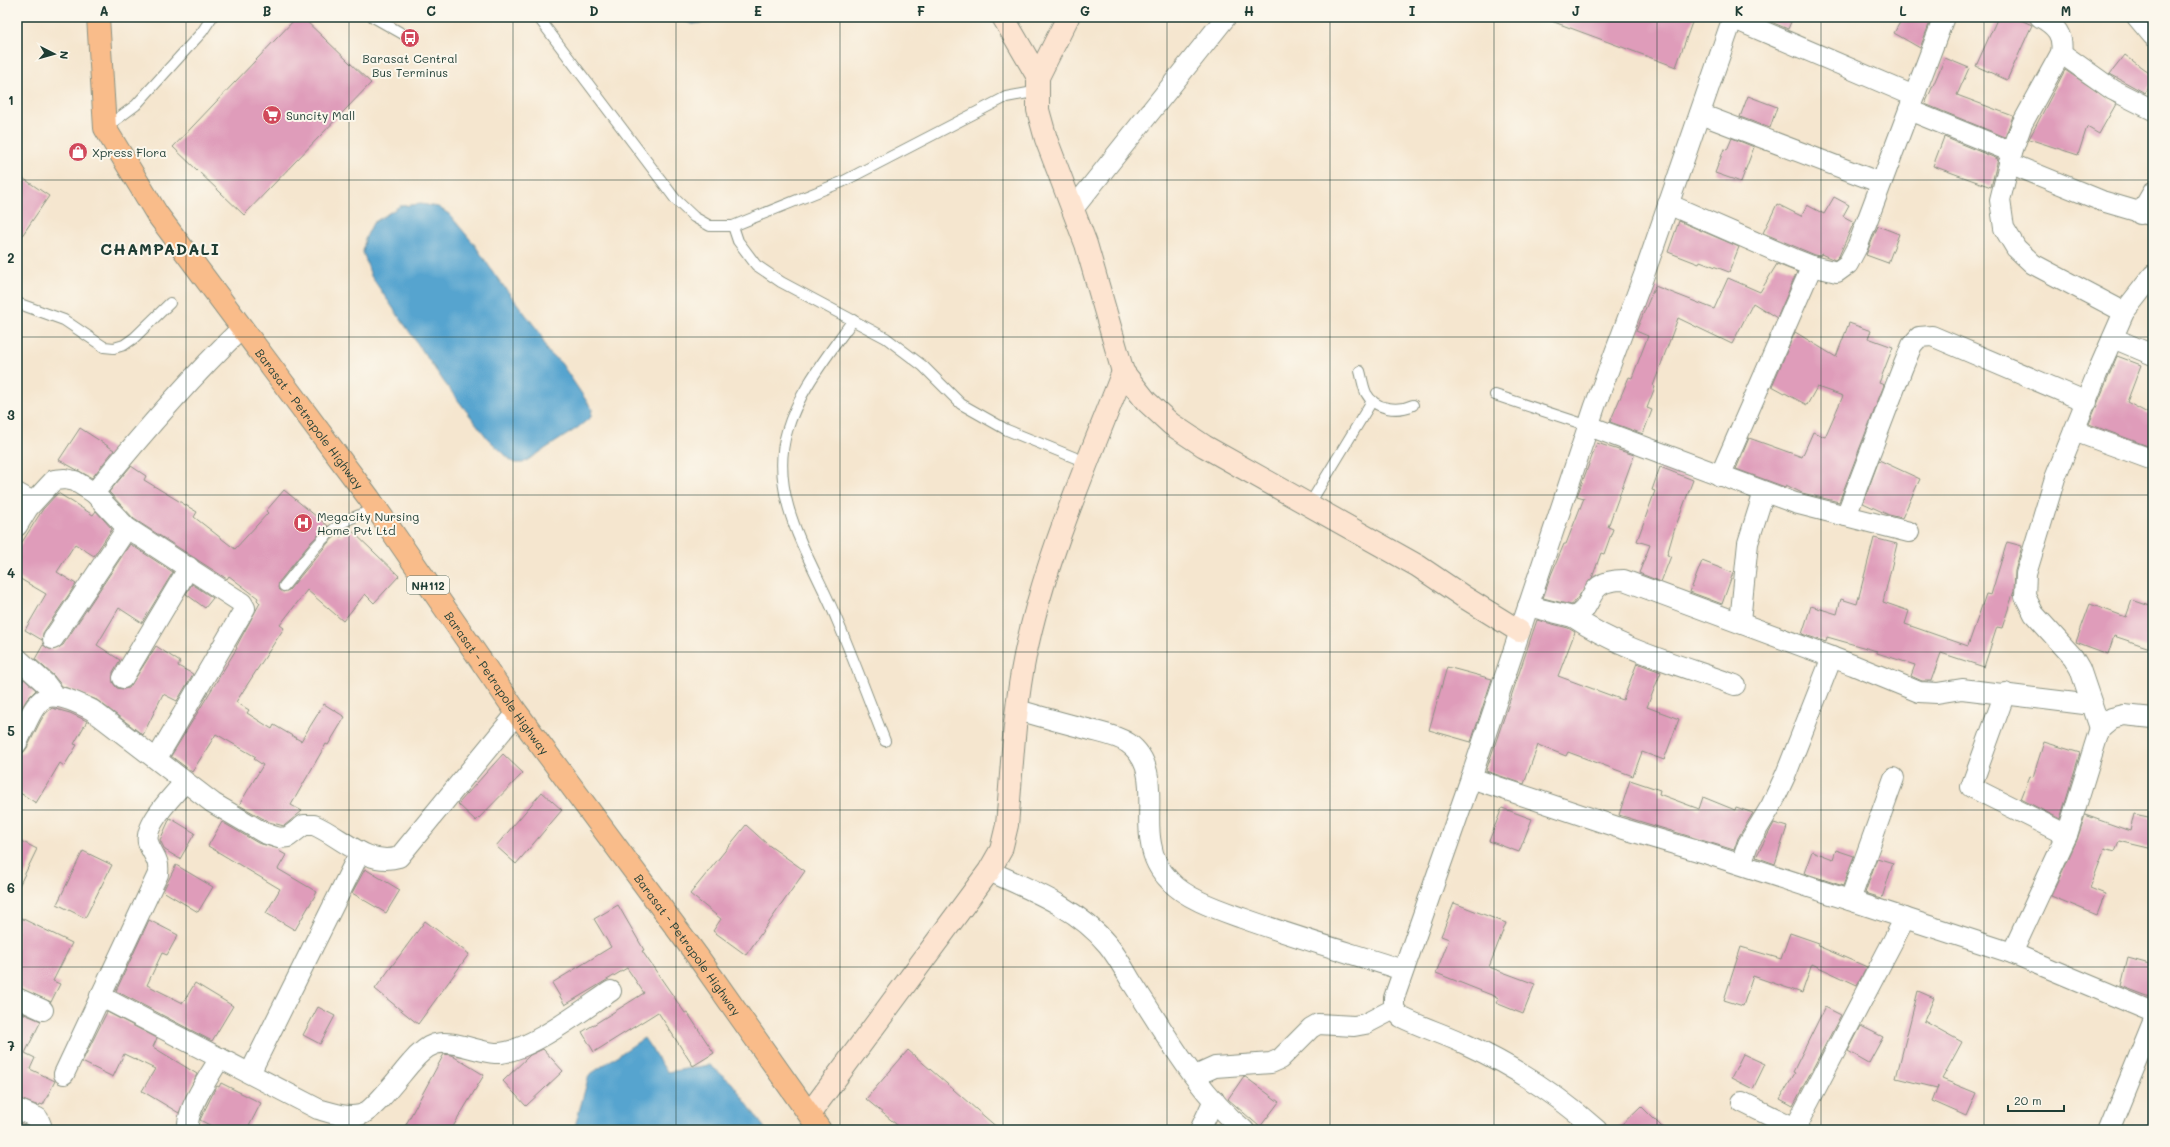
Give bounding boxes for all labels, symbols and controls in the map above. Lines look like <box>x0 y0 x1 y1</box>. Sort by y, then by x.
text: A <box>99 2 109 19</box>
text: B <box>263 2 272 19</box>
text: C <box>426 2 436 19</box>
text: D <box>589 2 599 19</box>
text: E <box>754 2 762 19</box>
text: F <box>917 2 925 19</box>
text: G <box>1080 2 1090 19</box>
text: H <box>1244 2 1254 19</box>
text: I <box>1409 2 1416 19</box>
text: J <box>1572 2 1580 19</box>
text: K <box>1735 2 1744 19</box>
text: L <box>1899 2 1907 19</box>
text: M <box>2061 2 2071 19</box>
bus stop icon: Barasat Central Bus Terminus <box>399 27 421 49</box>
north arrow <box>34 34 74 74</box>
text: N <box>57 50 72 60</box>
place label: Barasat Central Bus Terminus <box>362 50 458 80</box>
text: 1 <box>8 91 14 108</box>
supermarket icon: Suncity Mall <box>261 104 283 126</box>
place label: Suncity Mall <box>286 107 355 123</box>
shop icon: Xpress Flora <box>67 141 89 163</box>
place label: Xpress Flora <box>92 144 167 160</box>
district label: CHAMPADALI <box>100 238 220 259</box>
text: 2 <box>7 249 15 266</box>
street label: Barasat - Petrapole Highway <box>252 345 367 492</box>
text: 3 <box>7 406 15 423</box>
place label: Megacity Nursing Home Pvt Ltd <box>317 508 419 538</box>
hospital icon: Megacity Nursing Home Pvt Ltd <box>292 512 314 534</box>
text: 4 <box>7 564 15 581</box>
road number: NH112 <box>407 576 449 594</box>
street label: Barasat - Petrapole Highway <box>441 608 553 758</box>
text: 5 <box>7 722 15 739</box>
street label: Barasat - Petrapole Highway <box>631 871 745 1019</box>
text: 6 <box>7 879 15 896</box>
text: 7 <box>7 1037 15 1054</box>
scale bar <box>2008 1087 2064 1113</box>
text: 20 m <box>2014 1092 2042 1108</box>

